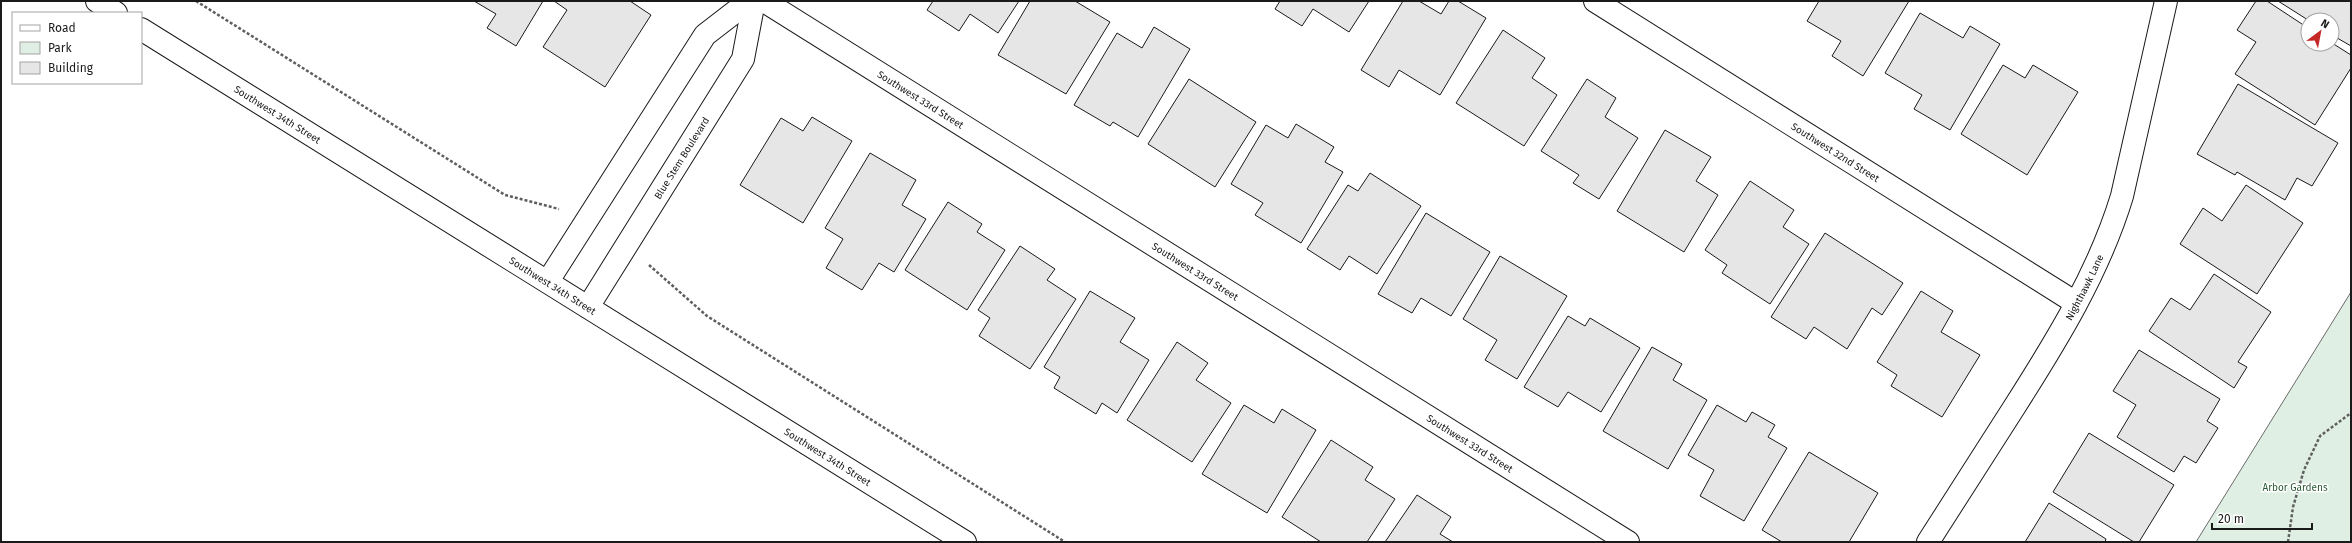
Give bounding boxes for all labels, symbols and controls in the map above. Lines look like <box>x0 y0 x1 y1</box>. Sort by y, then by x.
legend <box>12 12 142 84</box>
north arrow <box>2300 12 2340 52</box>
text: N <box>2318 16 2332 31</box>
text: Road <box>48 21 76 35</box>
text: Park <box>48 41 72 55</box>
text: Building <box>48 61 94 75</box>
street label: Southwest 33rd Street <box>875 69 966 132</box>
street label: Southwest 34th Street <box>232 83 323 147</box>
street label: Blue Stem Boulevard <box>652 115 712 201</box>
street label: Southwest 32nd Street <box>1789 121 1882 185</box>
street label: Southwest 33rd Street <box>1149 240 1241 304</box>
street label: Nighthawk Lane <box>2063 253 2106 323</box>
street label: Southwest 34th Street <box>507 255 598 318</box>
street label: Southwest 33rd Street <box>1424 412 1515 476</box>
street label: Southwest 34th Street <box>782 426 873 489</box>
park label: Arbor Gardens <box>2262 482 2328 494</box>
scale bar <box>2212 505 2312 531</box>
text: 20 m <box>2218 512 2244 526</box>

